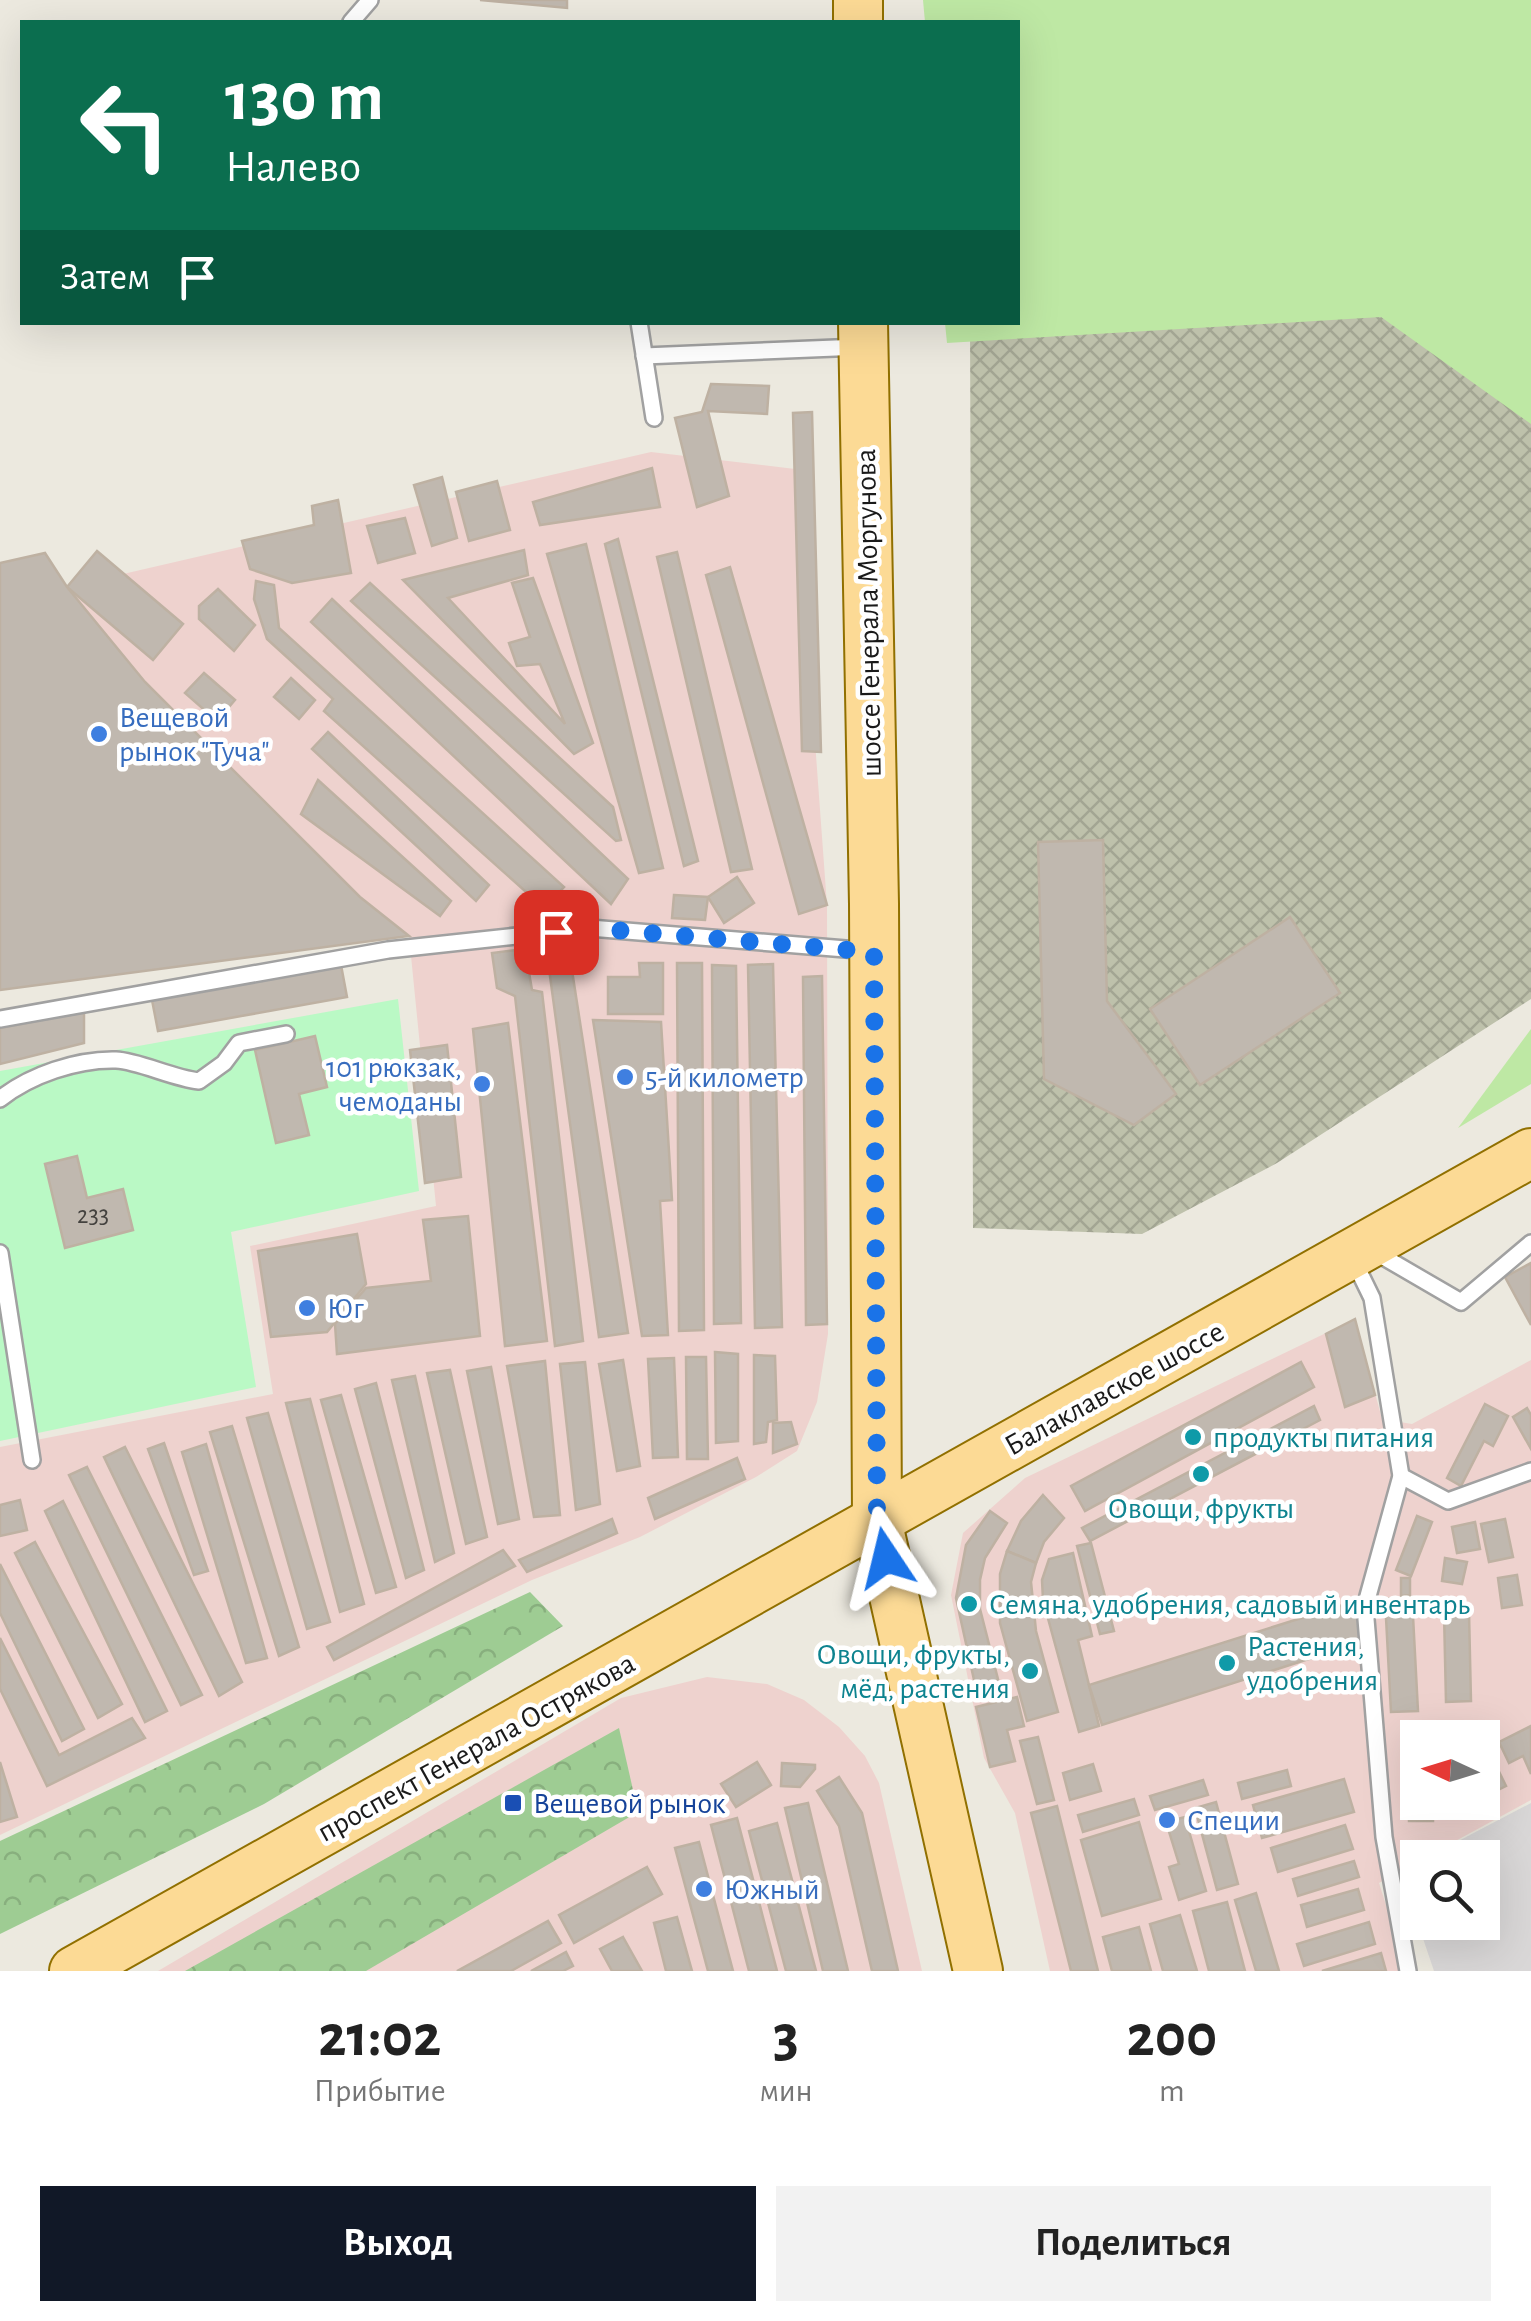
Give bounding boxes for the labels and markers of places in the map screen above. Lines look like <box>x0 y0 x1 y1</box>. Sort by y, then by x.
place label: Вещевой рынок "Туча" <box>119 703 270 767</box>
marker: Вещевой рынок "Туча" <box>88 723 110 745</box>
pin <box>514 890 599 975</box>
place label: 101 рюкзак, чемоданы <box>326 1053 462 1117</box>
place label: 5-й километр <box>645 1063 804 1093</box>
marker: 5-й километр <box>614 1066 636 1088</box>
marker: 101 рюкзак, чемоданы <box>471 1073 493 1095</box>
place label: Юг <box>327 1294 364 1324</box>
marker: Юг <box>296 1297 318 1319</box>
place label: продукты питания <box>1213 1423 1434 1453</box>
marker: продукты питания <box>1182 1426 1204 1448</box>
marker: Овощи, фрукты <box>1190 1463 1212 1485</box>
place label: Овощи, фрукты <box>1108 1494 1294 1524</box>
place label: Семяна, удобрения, садовый инвентарь <box>989 1590 1470 1620</box>
marker: Семяна, удобрения, садовый инвентарь <box>958 1593 980 1615</box>
place label: Растения, удобрения <box>1246 1632 1378 1696</box>
place label: Овощи, фрукты, мёд, растения <box>816 1640 1010 1704</box>
marker: Растения, удобрения <box>1216 1652 1238 1674</box>
marker: Овощи, фрукты, мёд, растения <box>1019 1660 1041 1682</box>
place label: Вещевой рынок <box>533 1789 726 1819</box>
marker: Вещевой рынок <box>502 1792 524 1814</box>
place label: Специи <box>1187 1806 1280 1836</box>
marker: Специи <box>1156 1809 1178 1831</box>
place label: Южный <box>724 1875 820 1905</box>
marker: Южный <box>693 1878 715 1900</box>

